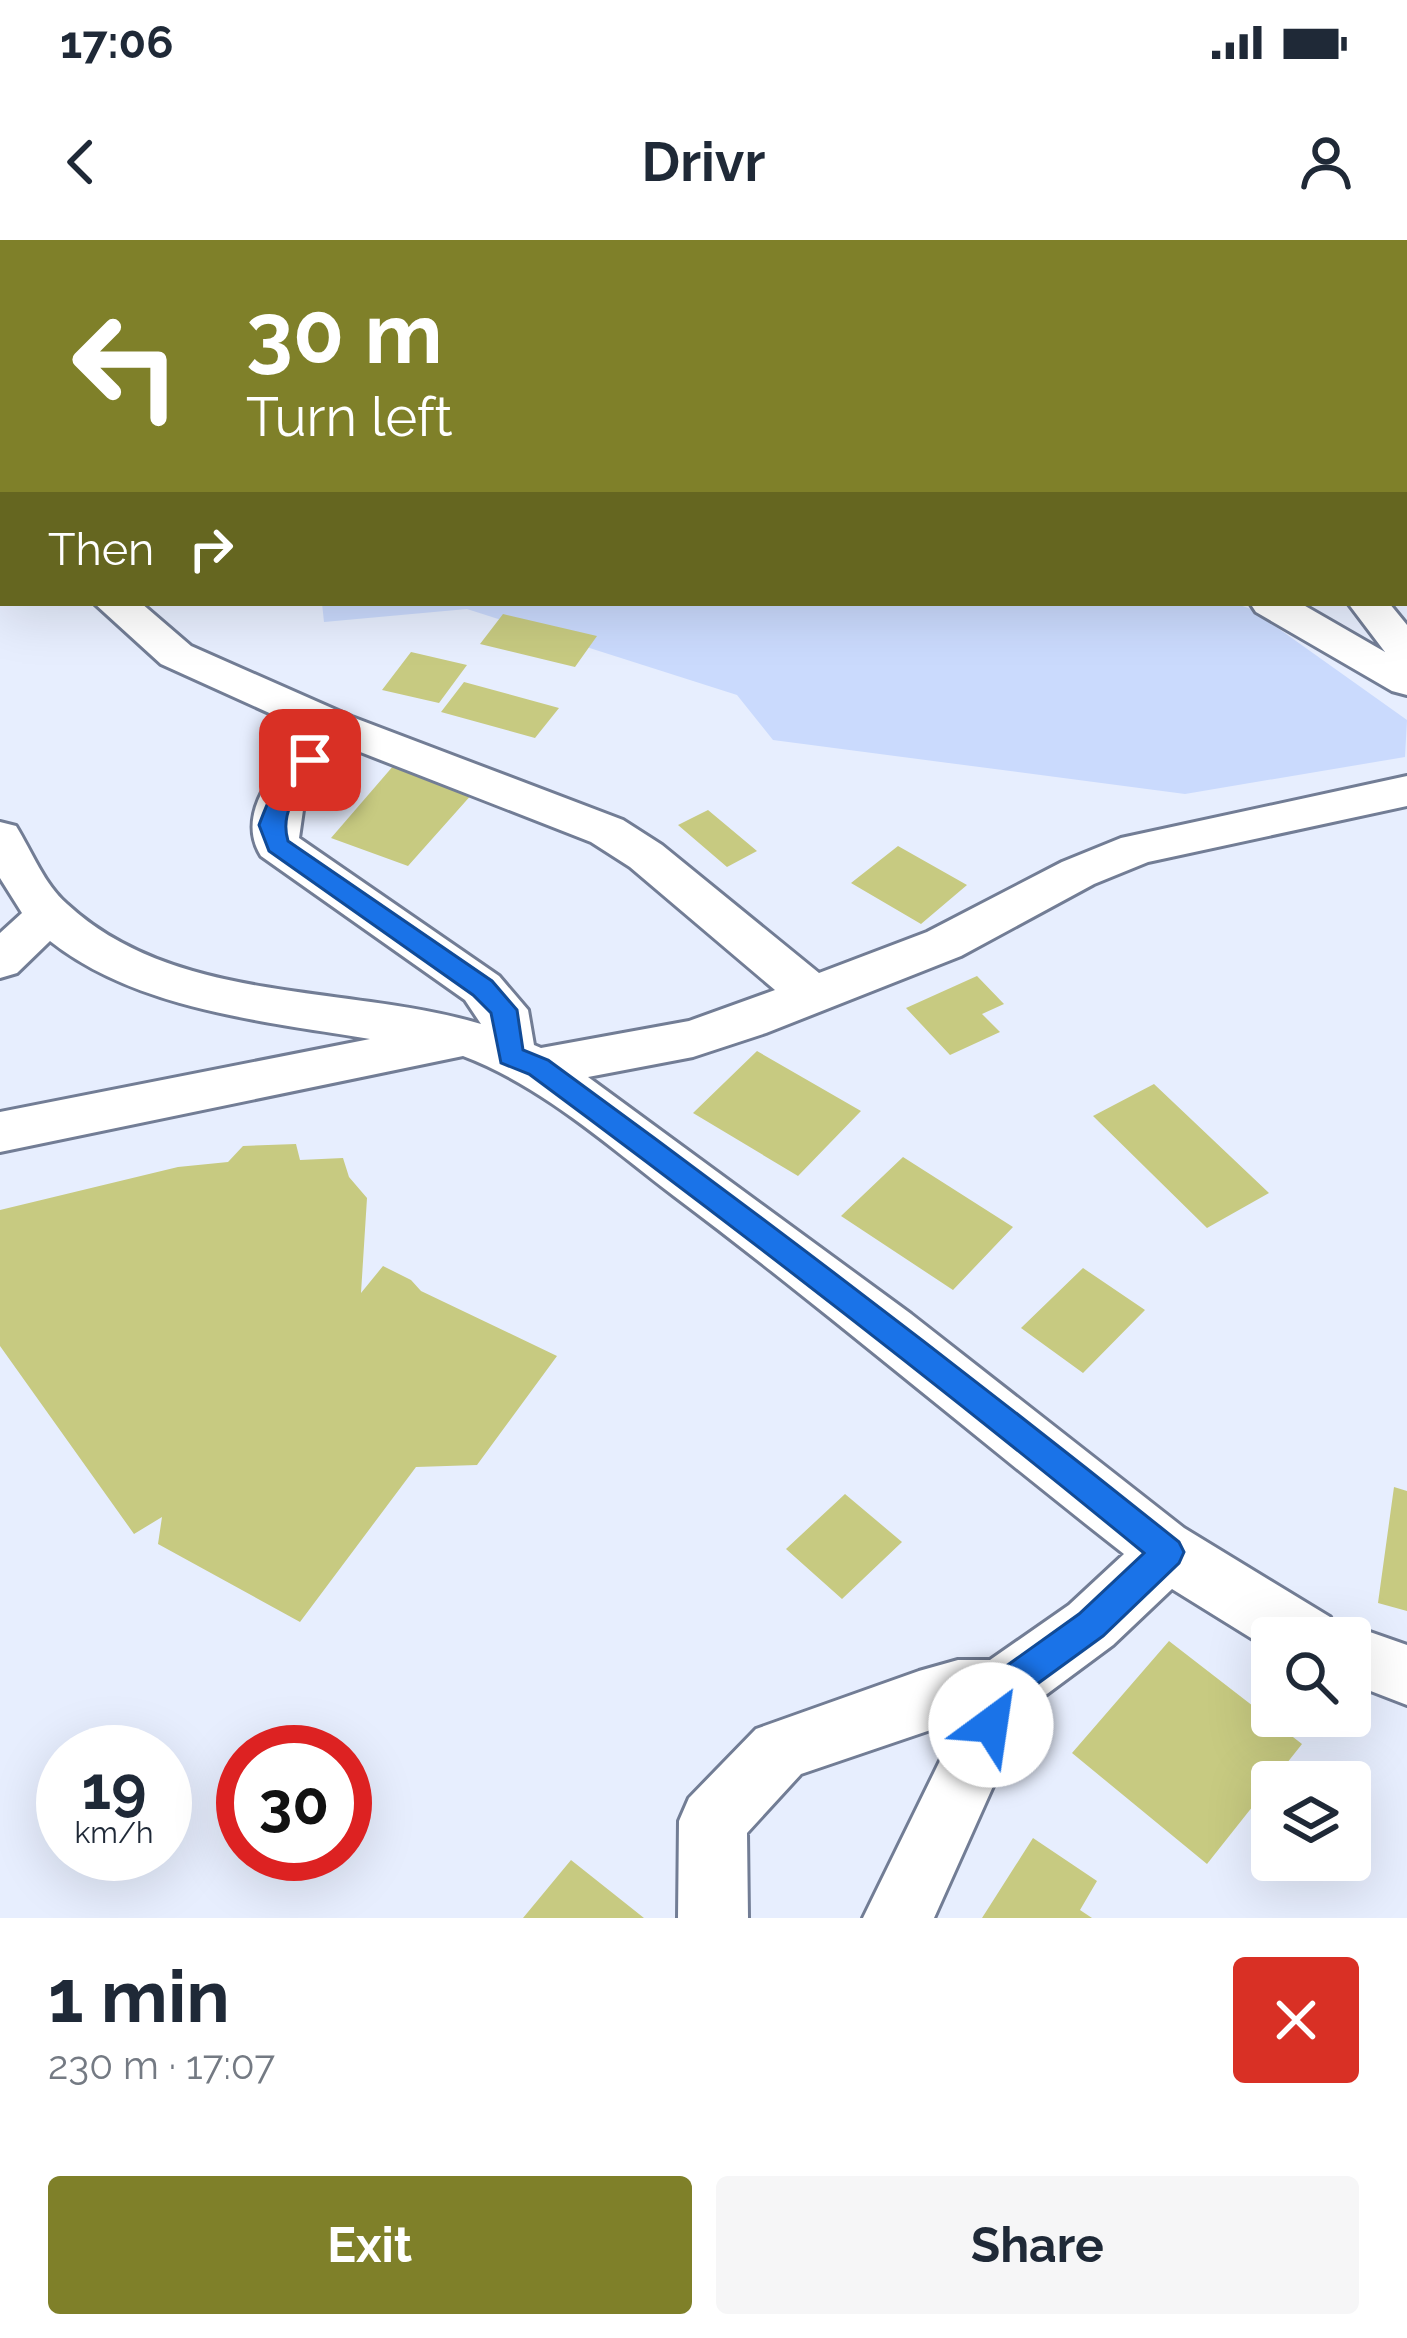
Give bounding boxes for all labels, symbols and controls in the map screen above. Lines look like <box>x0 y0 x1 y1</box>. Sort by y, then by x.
text: 17:06 <box>60 16 174 69</box>
icon: back <box>48 129 114 195</box>
icon: person <box>1293 129 1359 195</box>
text: Drivr <box>642 130 765 194</box>
text: 30 m <box>246 284 443 383</box>
icon: left <box>48 288 204 444</box>
text: Turn left <box>246 385 453 449</box>
icon: right <box>178 516 244 582</box>
text: Then <box>48 523 154 576</box>
pin <box>259 709 361 811</box>
icon: arrive <box>277 727 343 793</box>
map controls <box>1251 1617 1371 1881</box>
button: search <box>1251 1617 1371 1737</box>
position arrow <box>928 1662 1054 1788</box>
speed limit sign: 30 <box>216 1725 372 1881</box>
text: 19 <box>82 1753 146 1823</box>
button: layers <box>1251 1761 1371 1881</box>
text: km/h <box>74 1815 154 1850</box>
text: 1 min <box>48 1954 230 2039</box>
button: close <box>1233 1957 1359 2083</box>
text: 230 m · 17:07 <box>48 2042 275 2088</box>
button: Exit <box>48 2176 692 2314</box>
button: Share <box>716 2176 1359 2314</box>

